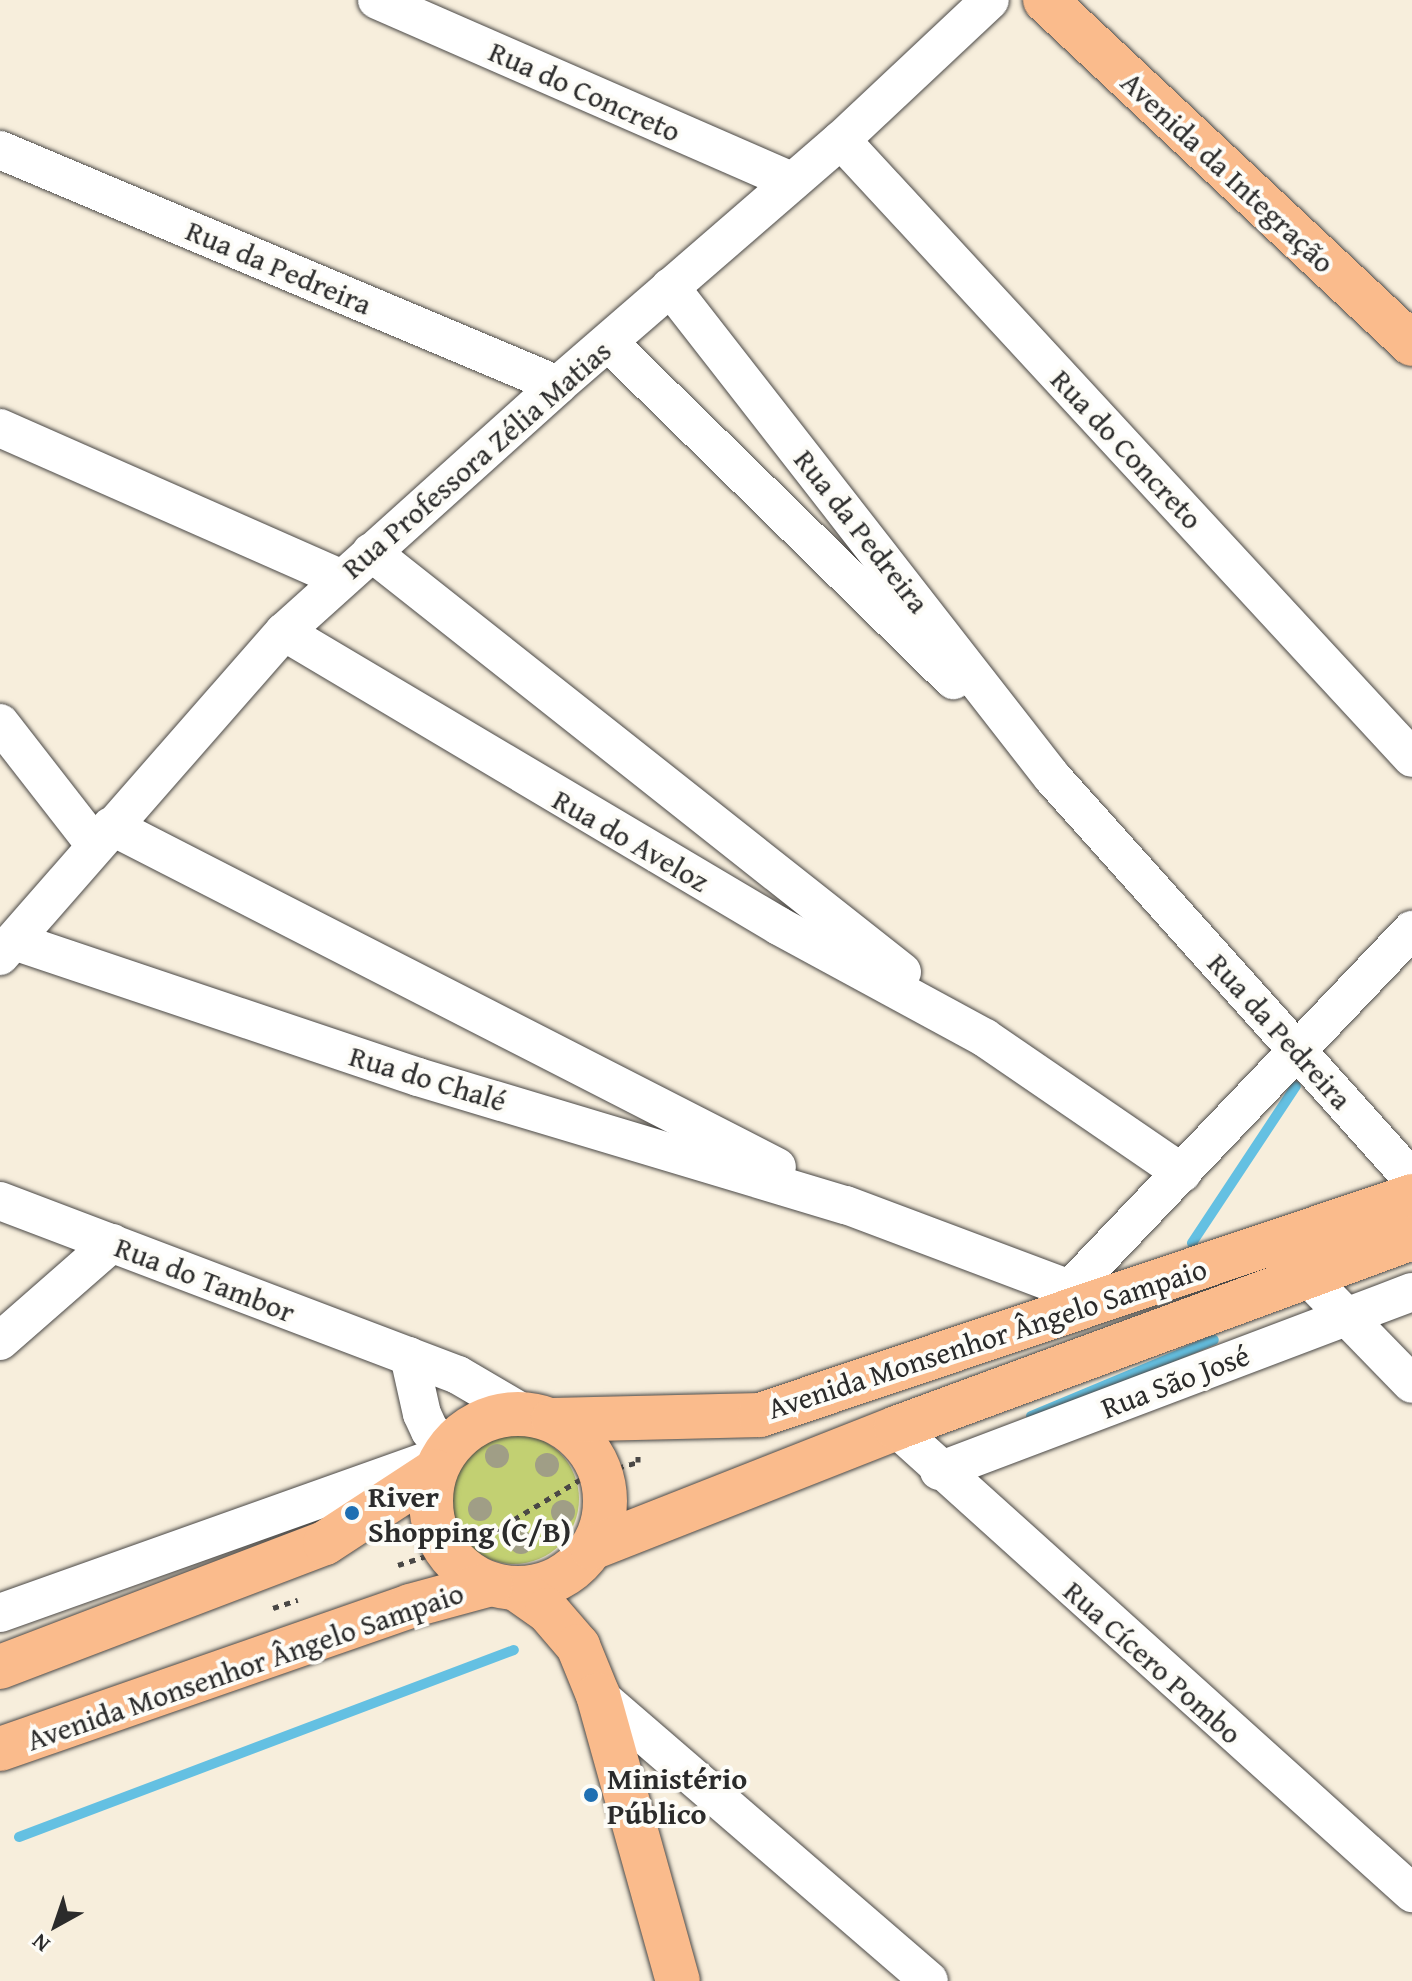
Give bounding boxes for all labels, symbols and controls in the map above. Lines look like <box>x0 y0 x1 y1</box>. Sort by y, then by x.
street label: Rua do Concreto <box>484 33 686 149</box>
street label: Avenida da Integração <box>1114 64 1342 280</box>
street label: Rua da Pedreira <box>181 212 377 322</box>
street label: Rua Professora Zélia Matias <box>334 332 618 586</box>
street label: Rua do Concreto <box>1044 361 1210 537</box>
street label: Rua da Pedreira <box>787 442 937 620</box>
street label: Rua do Aveloz <box>547 781 715 899</box>
street label: Rua da Pedreira <box>1200 945 1360 1117</box>
street label: Rua do Chalé <box>345 1037 511 1119</box>
street label: Rua do Tambor <box>110 1228 300 1330</box>
street label: Avenida Monsenhor Ângelo Sampaio <box>763 1250 1211 1426</box>
street label: Rua São José <box>1096 1336 1254 1426</box>
place label: River Shopping (C/B) <box>368 1478 571 1548</box>
marker: River Shopping (C/B) <box>343 1504 361 1522</box>
street label: Rua Cícero Pombo <box>1057 1573 1249 1751</box>
street label: Avenida Monsenhor Ângelo Sampaio <box>22 1574 468 1758</box>
place label: Ministério Público <box>607 1760 747 1830</box>
marker: Ministério Público <box>582 1786 600 1804</box>
north arrow <box>16 1885 96 1965</box>
text: N <box>25 1926 56 1960</box>

